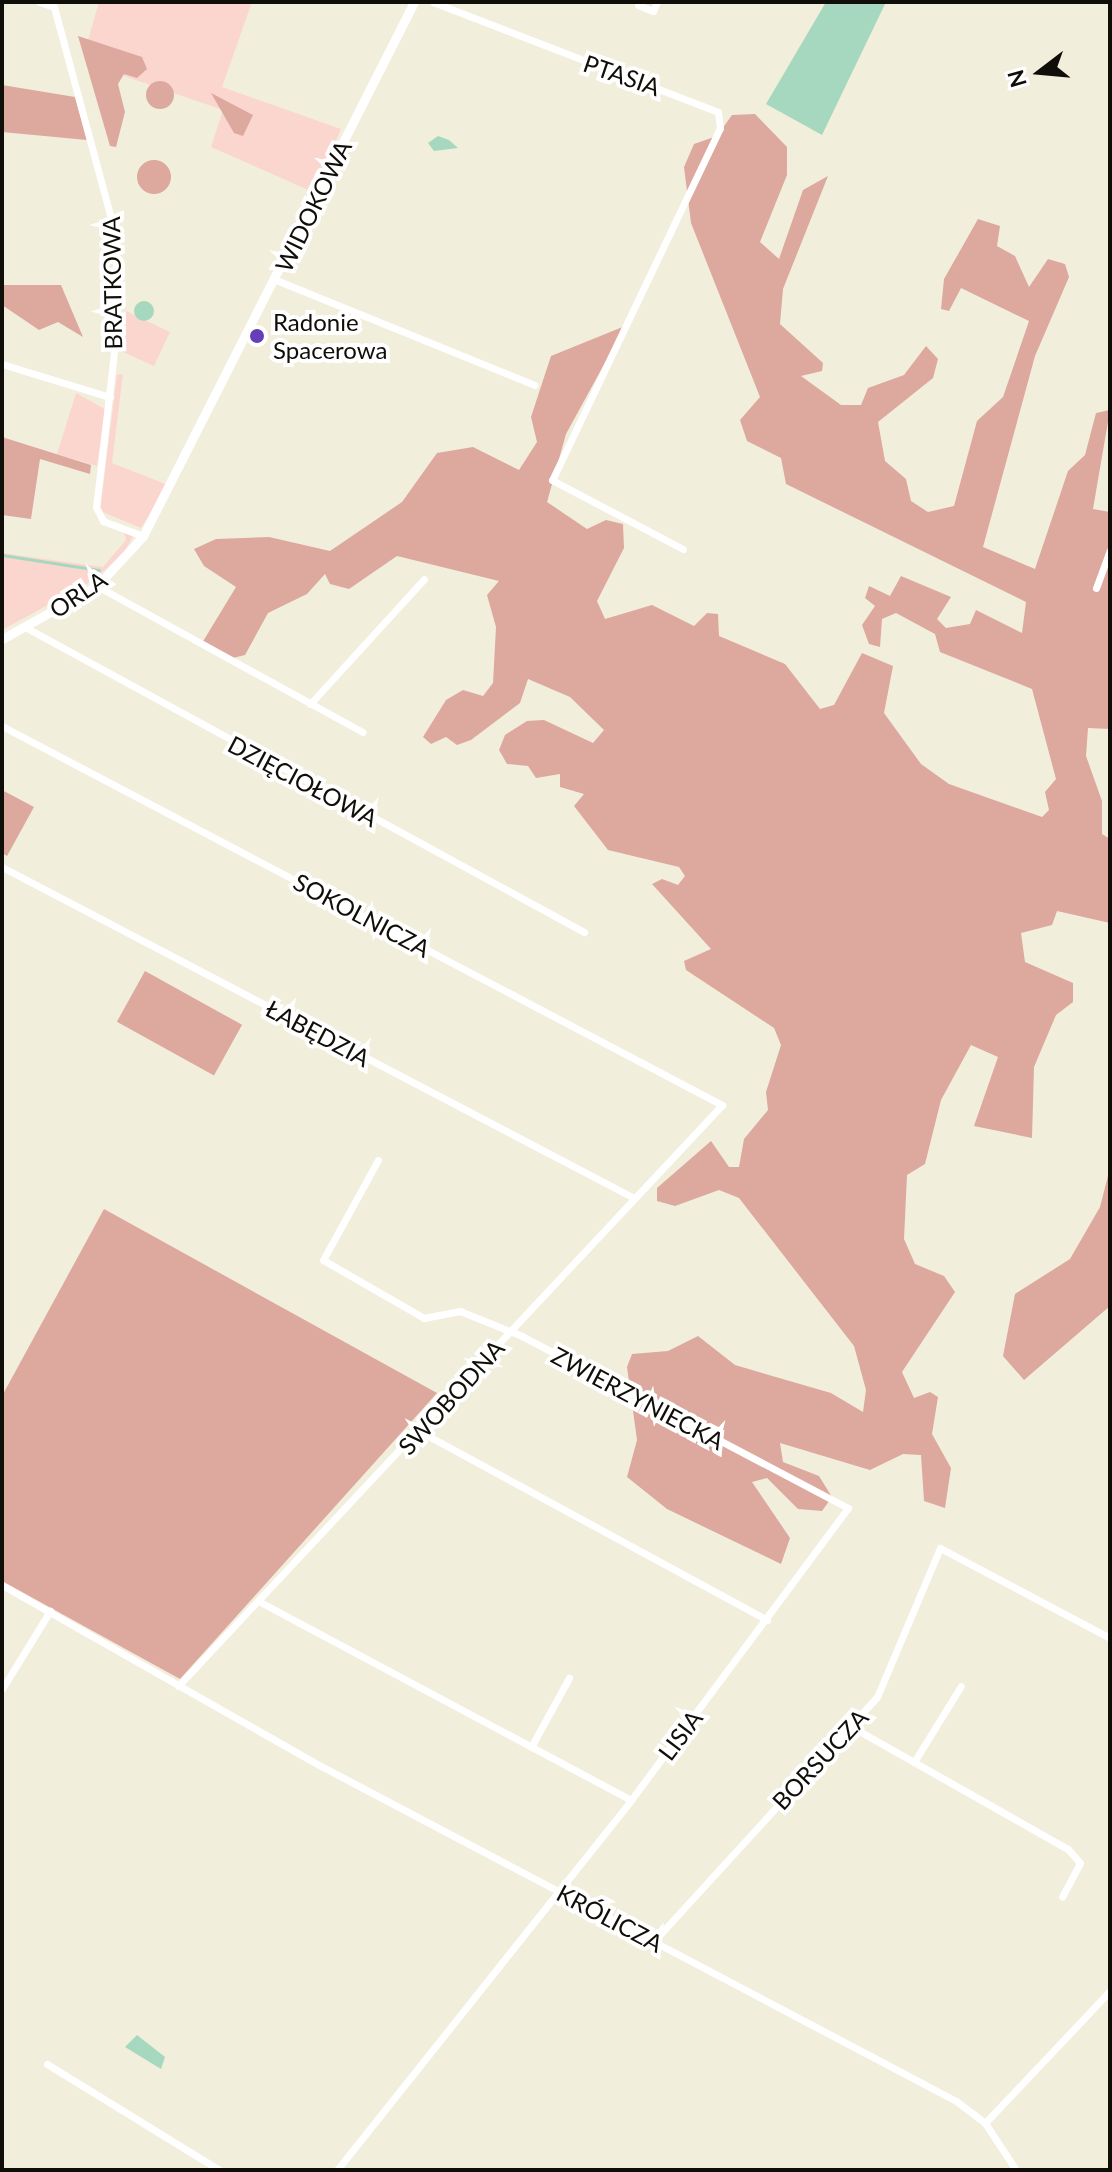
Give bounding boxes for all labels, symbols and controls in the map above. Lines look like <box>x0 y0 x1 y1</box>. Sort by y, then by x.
north arrow <box>1000 32 1080 112</box>
street label: PTASIA <box>580 49 664 101</box>
text: N <box>1001 67 1032 91</box>
street label: WIDOKOWA <box>269 135 357 277</box>
street label: BRATKOWA <box>96 216 128 350</box>
place label: Radonie Spacerowa <box>273 308 387 364</box>
marker: Radonie Spacerowa <box>248 327 266 345</box>
street label: ORLA <box>44 564 112 624</box>
street label: DZIĘCIOŁOWA <box>223 730 383 832</box>
street label: SOKOLNICZA <box>289 867 435 963</box>
street label: ŁABĘDZIA <box>261 994 375 1072</box>
street label: SWOBODNA <box>392 1334 510 1460</box>
street label: ZWIERZYNIECKA <box>547 1340 729 1456</box>
street label: BORSUCZA <box>766 1703 874 1815</box>
street label: LISIA <box>652 1704 708 1766</box>
street label: KRÓLICZA <box>552 1878 668 1958</box>

